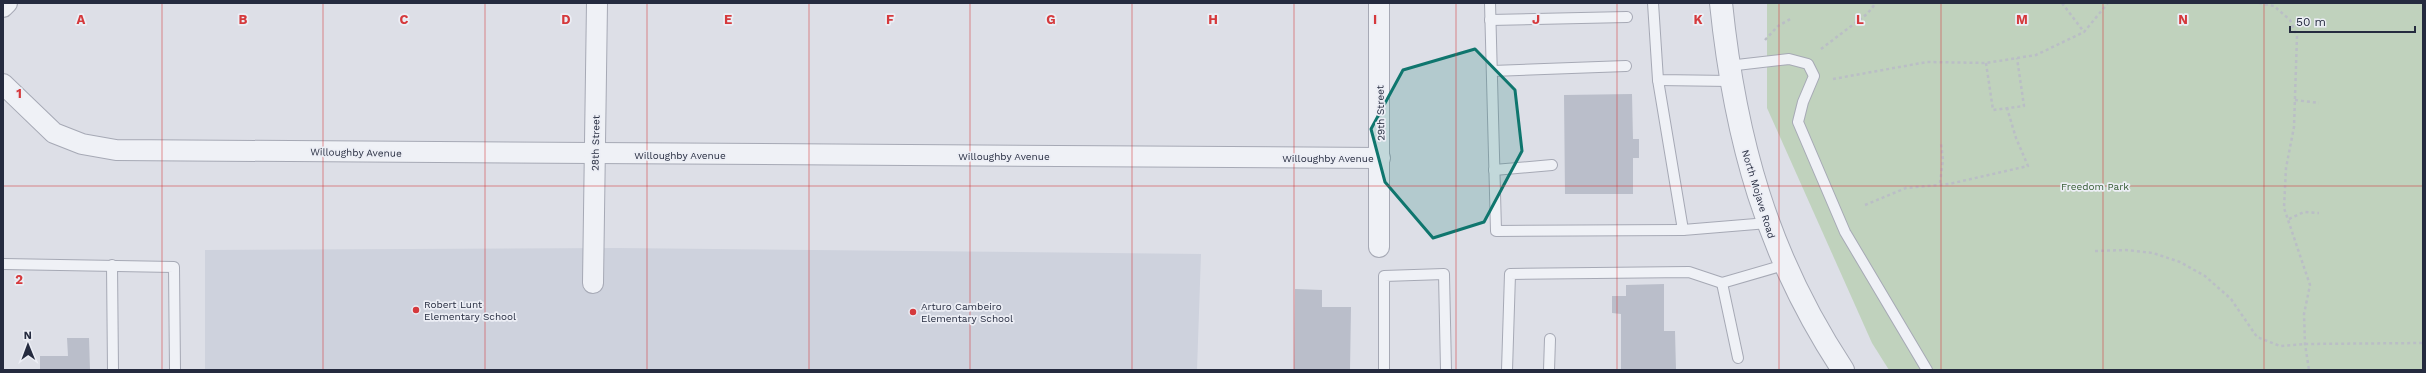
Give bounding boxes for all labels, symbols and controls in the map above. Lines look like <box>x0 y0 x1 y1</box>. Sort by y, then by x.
scale bar <box>2290 8 2415 34</box>
text: A <box>77 12 86 27</box>
text: B <box>239 12 248 27</box>
text: C <box>400 12 409 27</box>
text: D <box>561 12 571 27</box>
text: E <box>724 12 732 27</box>
text: F <box>886 12 894 27</box>
text: G <box>1046 12 1056 27</box>
text: H <box>1208 12 1218 27</box>
text: I <box>1373 12 1377 27</box>
text: J <box>1532 12 1540 27</box>
text: K <box>1693 12 1703 27</box>
text: L <box>1856 12 1864 27</box>
text: M <box>2016 12 2028 27</box>
text: N <box>2178 12 2188 27</box>
text: 50 m <box>2296 15 2326 29</box>
street label: 29th Street <box>1374 84 1386 141</box>
text: 1 <box>16 86 22 101</box>
street label: 28th Street <box>590 114 602 171</box>
street label: Willoughby Avenue <box>310 146 402 159</box>
street label: North Mojave Road <box>1740 148 1777 240</box>
street label: Willoughby Avenue <box>634 150 726 161</box>
street label: Willoughby Avenue <box>958 151 1050 162</box>
street label: Willoughby Avenue <box>1282 153 1374 164</box>
park label: Freedom Park <box>2061 181 2129 192</box>
text: 2 <box>15 272 23 287</box>
place label: Robert Lunt Elementary School <box>424 299 516 322</box>
place label: Arturo Cambeiro Elementary School <box>921 301 1013 324</box>
marker: Robert Lunt Elementary School <box>411 305 421 315</box>
marker: Arturo Cambeiro Elementary School <box>908 307 918 317</box>
north arrow <box>8 325 48 365</box>
text: N <box>24 329 32 342</box>

